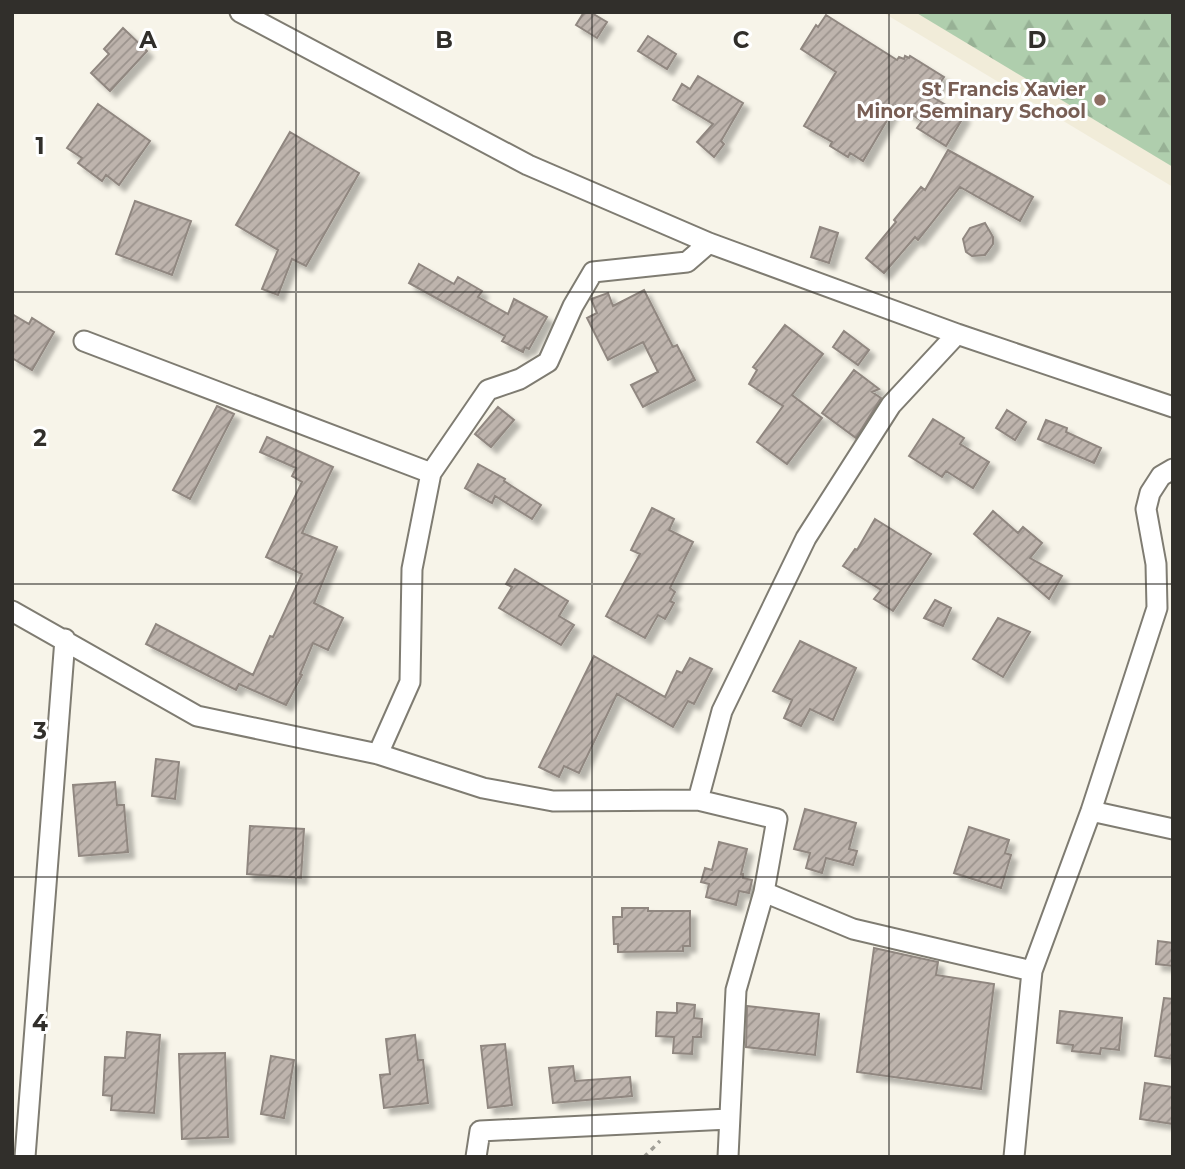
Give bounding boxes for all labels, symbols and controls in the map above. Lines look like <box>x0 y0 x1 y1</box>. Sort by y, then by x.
text: A <box>138 26 157 54</box>
text: B <box>435 26 453 54</box>
text: C <box>733 26 750 54</box>
text: D <box>1028 26 1047 54</box>
place label: St Francis Xavier Minor Seminary School <box>856 78 1086 123</box>
marker: St Francis Xavier Minor Seminary School <box>1092 92 1108 108</box>
text: 1 <box>35 132 45 160</box>
text: 2 <box>33 424 47 452</box>
text: 3 <box>32 717 47 745</box>
text: 4 <box>32 1009 48 1037</box>

